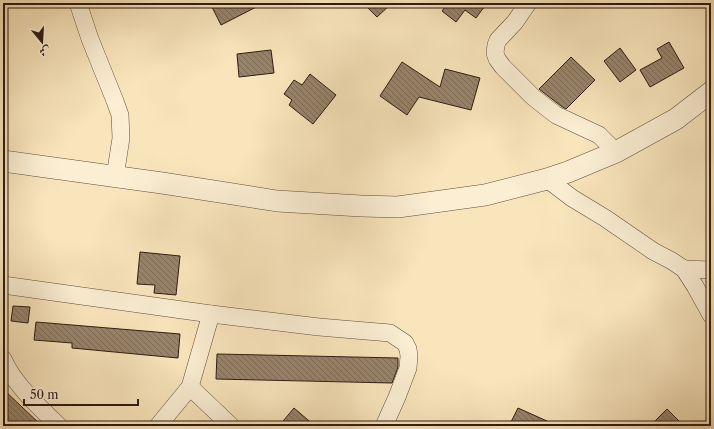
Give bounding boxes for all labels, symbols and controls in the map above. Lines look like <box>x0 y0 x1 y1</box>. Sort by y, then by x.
north arrow <box>22 22 62 62</box>
text: ش <box>38 43 52 60</box>
scale bar <box>24 381 138 407</box>
text: 50 m <box>30 387 59 402</box>

